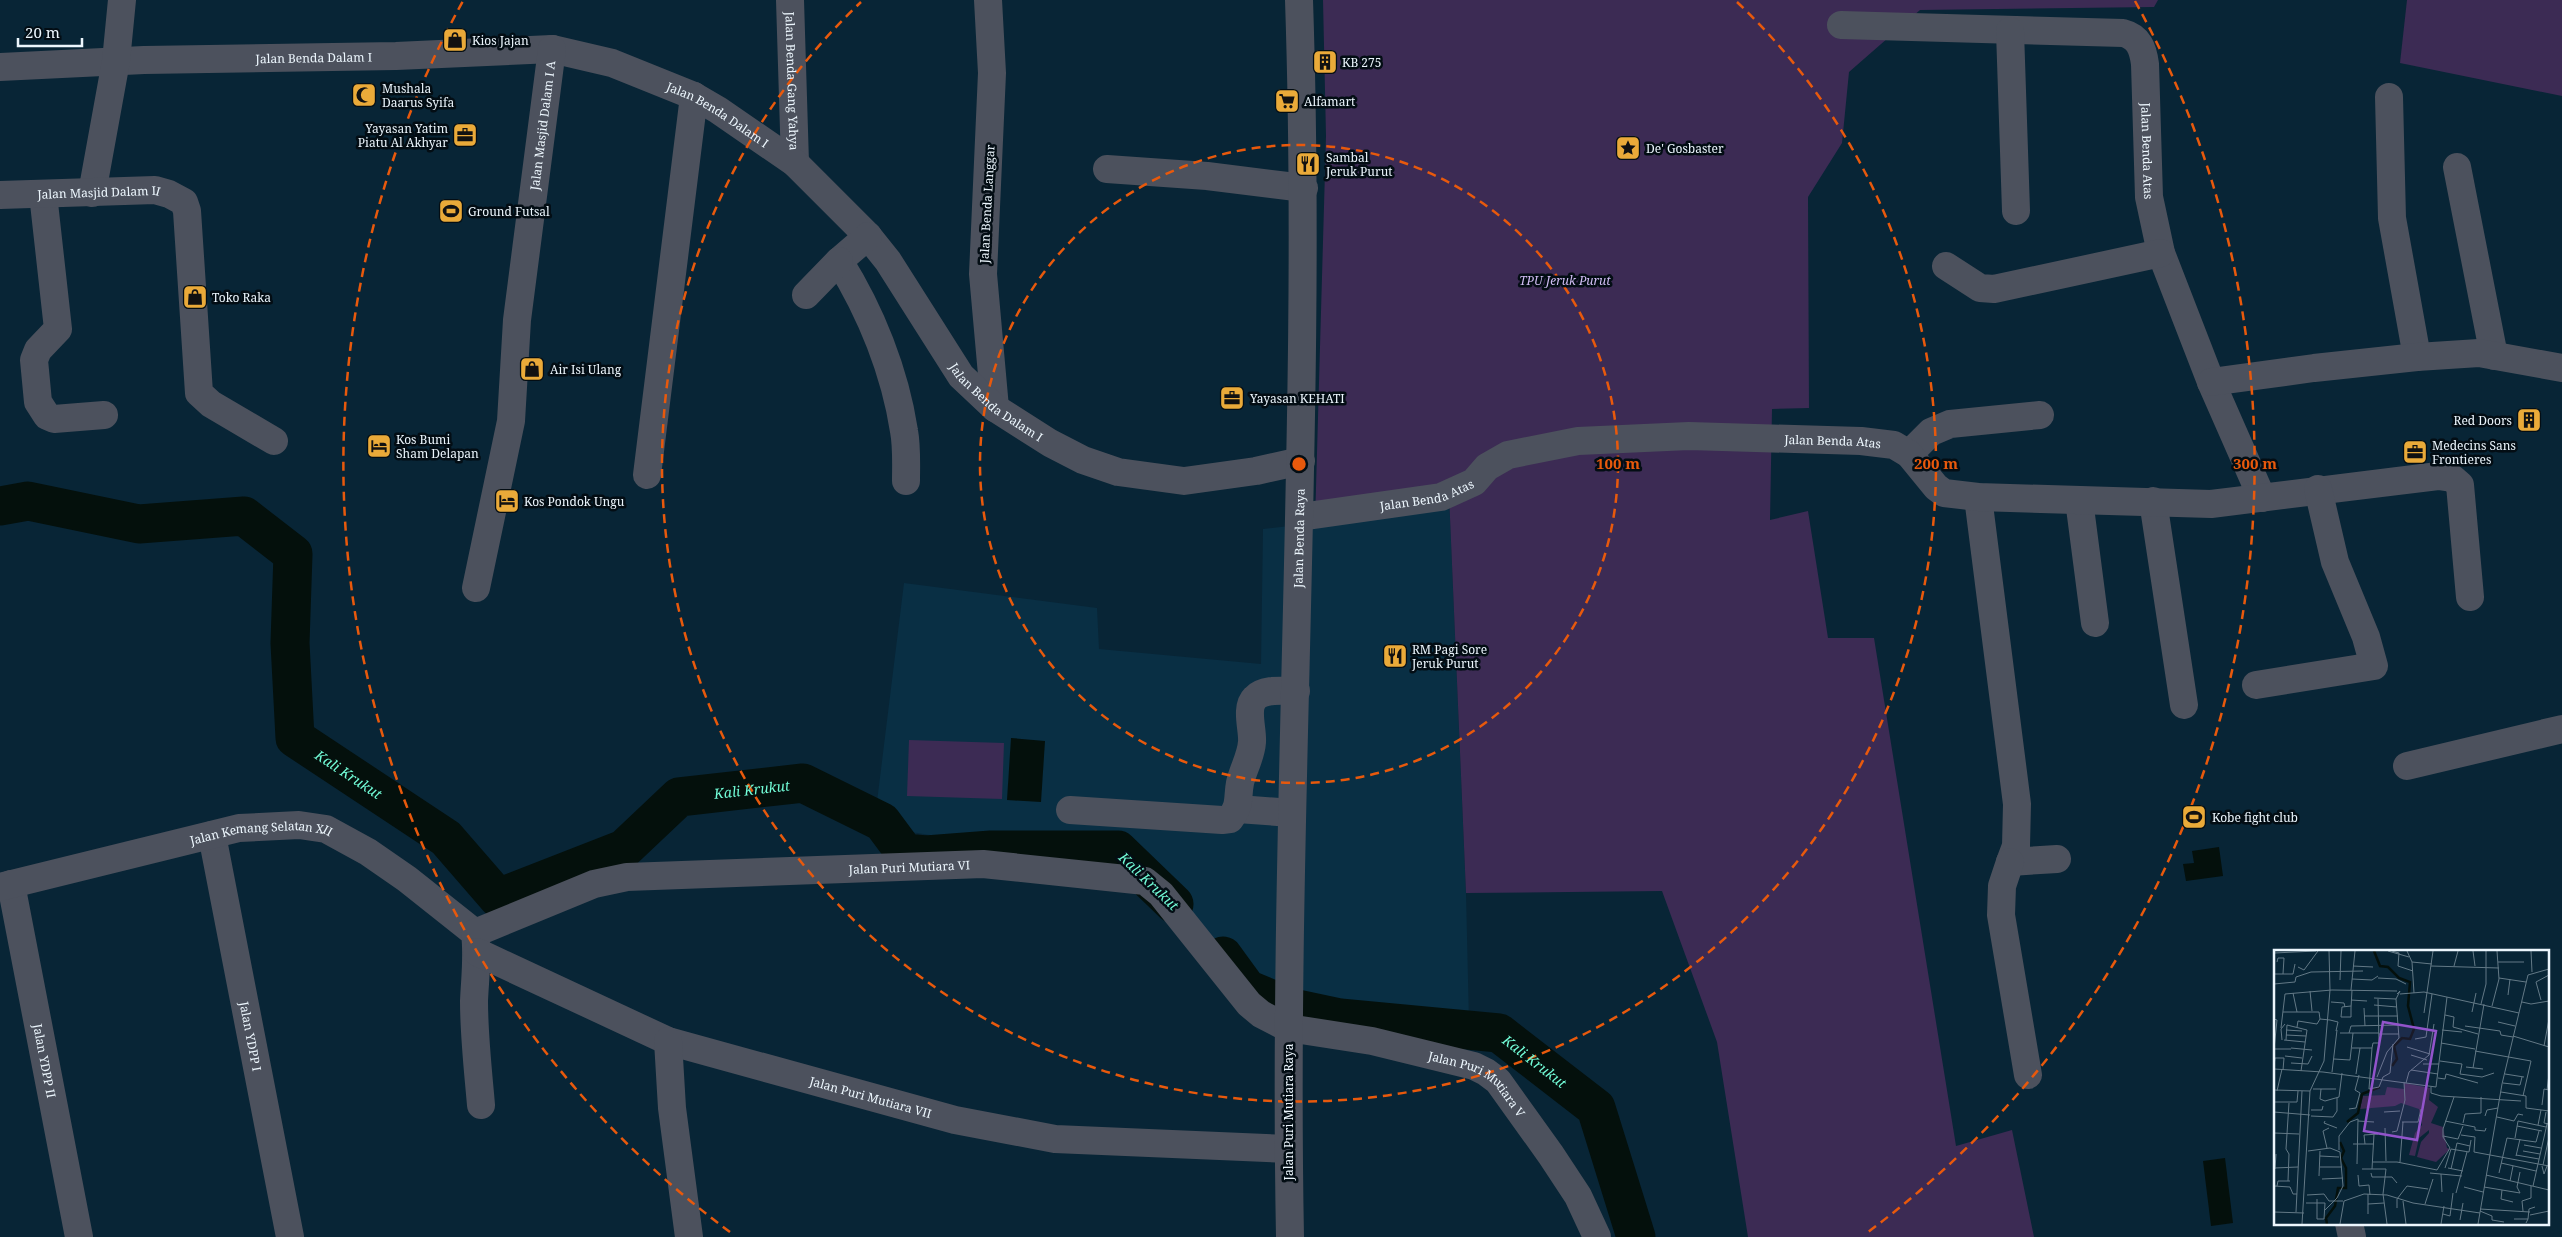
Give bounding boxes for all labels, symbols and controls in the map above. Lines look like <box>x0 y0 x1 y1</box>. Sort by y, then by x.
street label: Jalan Benda Gang Yahya <box>782 10 803 151</box>
scale bar <box>18 15 81 47</box>
text: 20 m <box>25 22 60 42</box>
shop icon: Kios Jajan <box>442 27 468 53</box>
place label: Kios Jajan <box>472 32 529 49</box>
street label: Jalan Benda Dalam I <box>254 48 372 67</box>
building icon: KB 275 <box>1312 49 1338 75</box>
place label: KB 275 <box>1342 54 1382 71</box>
street label: Jalan Masjid Dalam I A <box>525 59 559 192</box>
street label: Jalan Benda Dalam I <box>663 77 772 151</box>
place label: Mushala Daarus Syifa <box>382 80 454 111</box>
mosque icon: Mushala Daarus Syifa <box>351 82 377 108</box>
supermarket icon: Alfamart <box>1274 88 1300 114</box>
place label: Alfamart <box>1304 93 1355 110</box>
street label: Jalan Benda Atas <box>2138 101 2158 199</box>
place label: Yayasan Yatim Piatu Al Akhyar <box>358 120 448 151</box>
office icon: Yayasan Yatim Piatu Al Akhyar <box>452 122 478 148</box>
place icon: De' Gosbaster <box>1615 135 1641 161</box>
place label: De' Gosbaster <box>1646 140 1724 157</box>
street label: Jalan Benda Langgar <box>975 144 999 265</box>
place label: Sambal Jeruk Purut <box>1325 149 1392 180</box>
restaurant icon: Sambal Jeruk Purut <box>1295 151 1321 177</box>
street label: Jalan Masjid Dalam II <box>36 181 163 202</box>
sports icon: Ground Futsal <box>438 198 464 224</box>
place label: Ground Futsal <box>468 203 550 220</box>
park label: TPU Jeruk Purut <box>1519 272 1611 289</box>
shop icon: Toko Raka <box>182 284 208 310</box>
place label: Toko Raka <box>212 289 271 306</box>
shop icon: Air Isi Ulang <box>519 356 545 382</box>
street label: Jalan Benda Dalam I <box>946 358 1046 445</box>
place label: Air Isi Ulang <box>550 361 622 378</box>
office icon: Yayasan KEHATI <box>1219 385 1245 411</box>
place label: Yayasan KEHATI <box>1249 390 1345 407</box>
building icon: Red Doors <box>2516 407 2542 433</box>
place label: Red Doors <box>2454 412 2512 429</box>
street label: Jalan Benda Atas <box>1783 430 1882 452</box>
place label: Kos Bumi Sham Delapan <box>396 431 479 462</box>
hotel icon: Kos Bumi Sham Delapan <box>366 433 392 459</box>
place label: Medecins Sans Frontieres <box>2432 437 2516 468</box>
office icon: Medecins Sans Frontieres <box>2402 439 2428 465</box>
text: 100 m <box>1596 453 1640 473</box>
text: 200 m <box>1914 453 1958 473</box>
text: 300 m <box>2233 453 2277 473</box>
centre of rings <box>1290 455 1308 473</box>
street label: Jalan Benda Atas <box>1378 475 1476 514</box>
hotel icon: Kos Pondok Ungu <box>494 488 520 514</box>
street label: Jalan Benda Raya <box>1289 488 1308 589</box>
place label: Kos Pondok Ungu <box>524 493 625 510</box>
place label: RM Pagi Sore Jeruk Purut <box>1411 641 1487 672</box>
restaurant icon: RM Pagi Sore Jeruk Purut <box>1382 643 1408 669</box>
water label: Kali Krukut <box>311 744 387 803</box>
water label: Kali Krukut <box>712 775 792 803</box>
sports icon: Kobe fight club <box>2181 804 2207 830</box>
place label: Kobe fight club <box>2212 809 2298 826</box>
street label: Jalan Kemang Selatan XII <box>187 817 336 849</box>
water label: Kali Krukut <box>1114 847 1184 915</box>
street label: Jalan Puri Mutiara VI <box>847 856 970 877</box>
inset map <box>2274 950 2550 1224</box>
street label: Jalan YDPP I <box>236 999 266 1073</box>
street label: Jalan YDPP II <box>29 1021 61 1099</box>
water label: Kali Krukut <box>1498 1029 1572 1092</box>
street label: Jalan Puri Mutiara Raya <box>1280 1043 1297 1181</box>
street label: Jalan Puri Mutiara V <box>1426 1046 1530 1121</box>
street label: Jalan Puri Mutiara VII <box>807 1072 934 1122</box>

